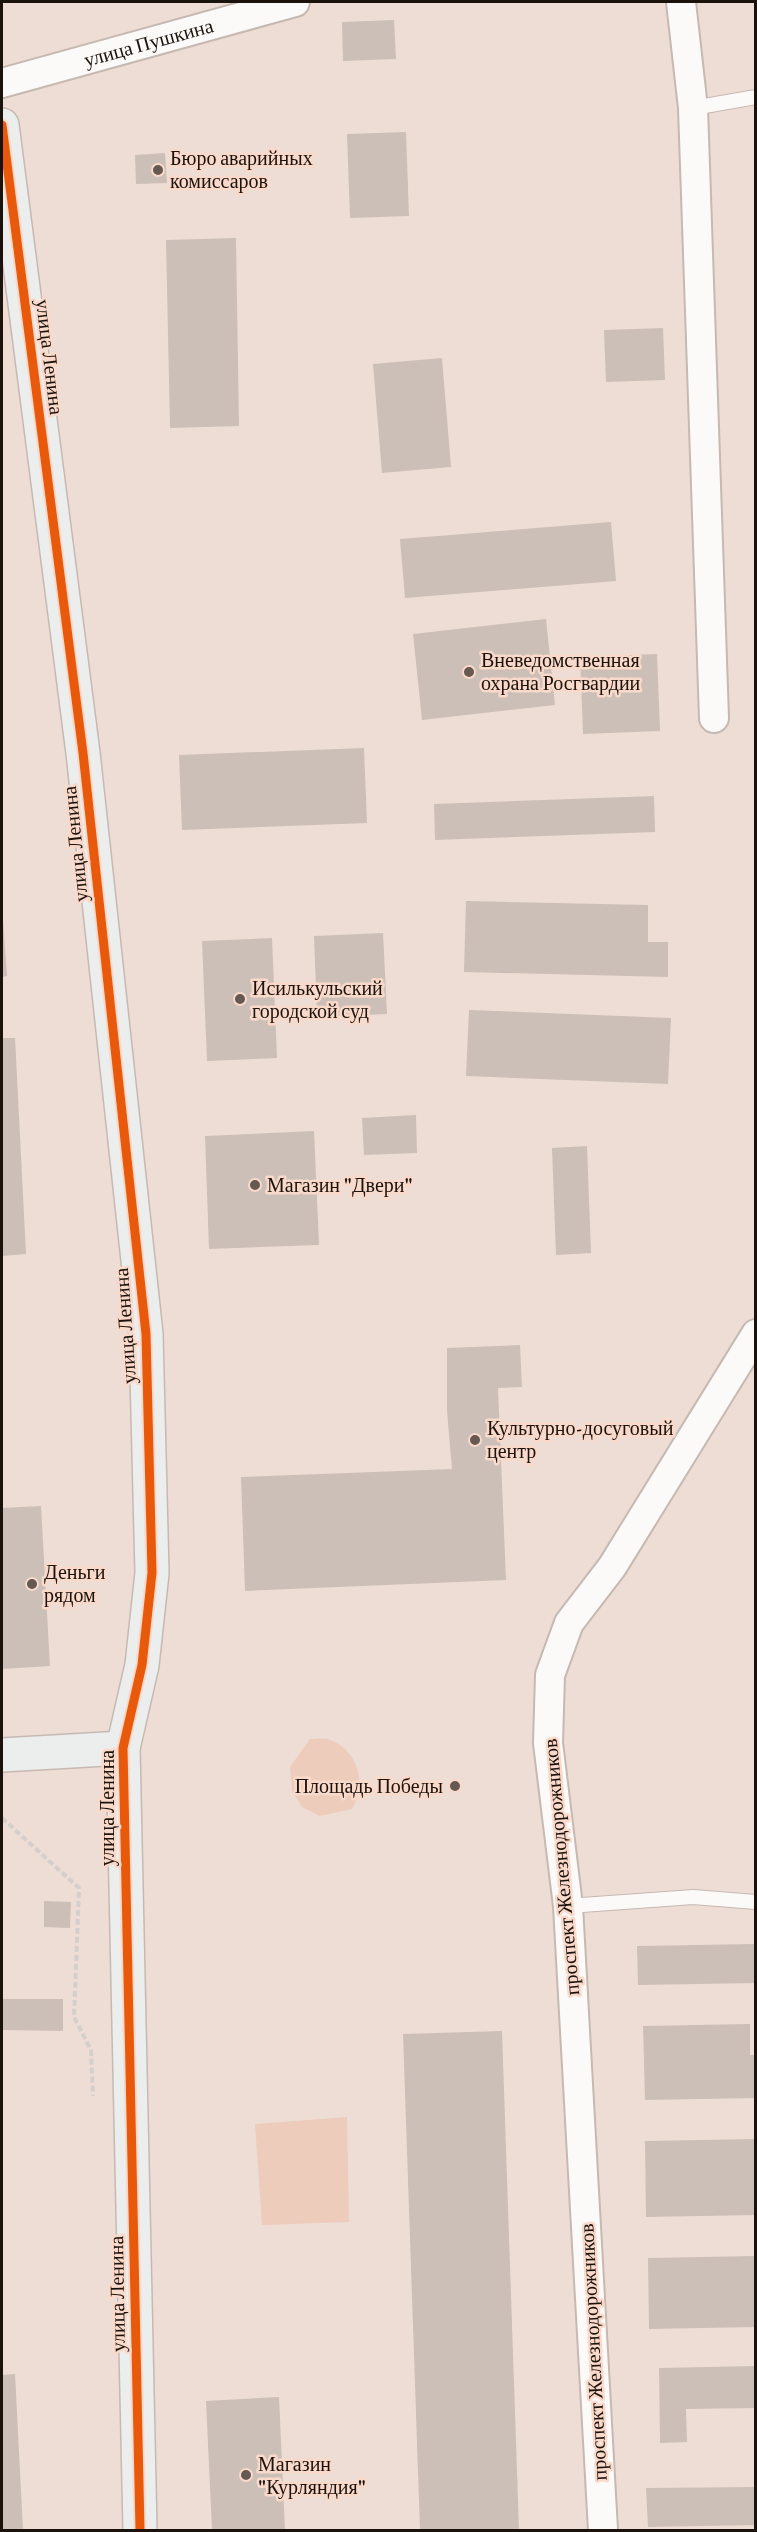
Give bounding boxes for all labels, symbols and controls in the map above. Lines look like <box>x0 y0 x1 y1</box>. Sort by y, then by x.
street label: улица Пушкина <box>81 14 216 72</box>
place label: Бюро аварийных комиссаров <box>170 147 313 193</box>
marker: Бюро аварийных комиссаров <box>151 163 165 177</box>
street label: улица Ленина <box>31 298 68 416</box>
place label: Вневедомственная охрана Росгвардии <box>481 649 641 695</box>
marker: Вневедомственная охрана Росгвардии <box>462 665 476 679</box>
street label: улица Ленина <box>58 785 93 903</box>
place label: Исилькульский городской суд <box>252 977 383 1023</box>
marker: Исилькульский городской суд <box>233 992 247 1006</box>
place label: Магазин "Двери" <box>267 1174 413 1197</box>
marker: Магазин "Двери" <box>248 1178 262 1192</box>
street label: улица Ленина <box>110 1267 141 1385</box>
place label: Культурно-досуговый центр <box>487 1417 674 1463</box>
marker: Культурно-досуговый центр <box>468 1433 482 1447</box>
place label: Деньги рядом <box>44 1561 106 1607</box>
marker: Деньги рядом <box>25 1577 39 1591</box>
street label: проспект Железнодорожников <box>539 1738 584 1996</box>
street label: улица Ленина <box>96 1750 119 1866</box>
place label: Площадь Победы <box>295 1775 443 1798</box>
marker: Площадь Победы <box>448 1779 462 1793</box>
street label: проспект Железнодорожников <box>575 2223 612 2481</box>
street label: улица Ленина <box>105 2235 130 2352</box>
place label: Магазин "Курляндия" <box>258 2453 366 2499</box>
marker: Магазин "Курляндия" <box>239 2468 253 2482</box>

